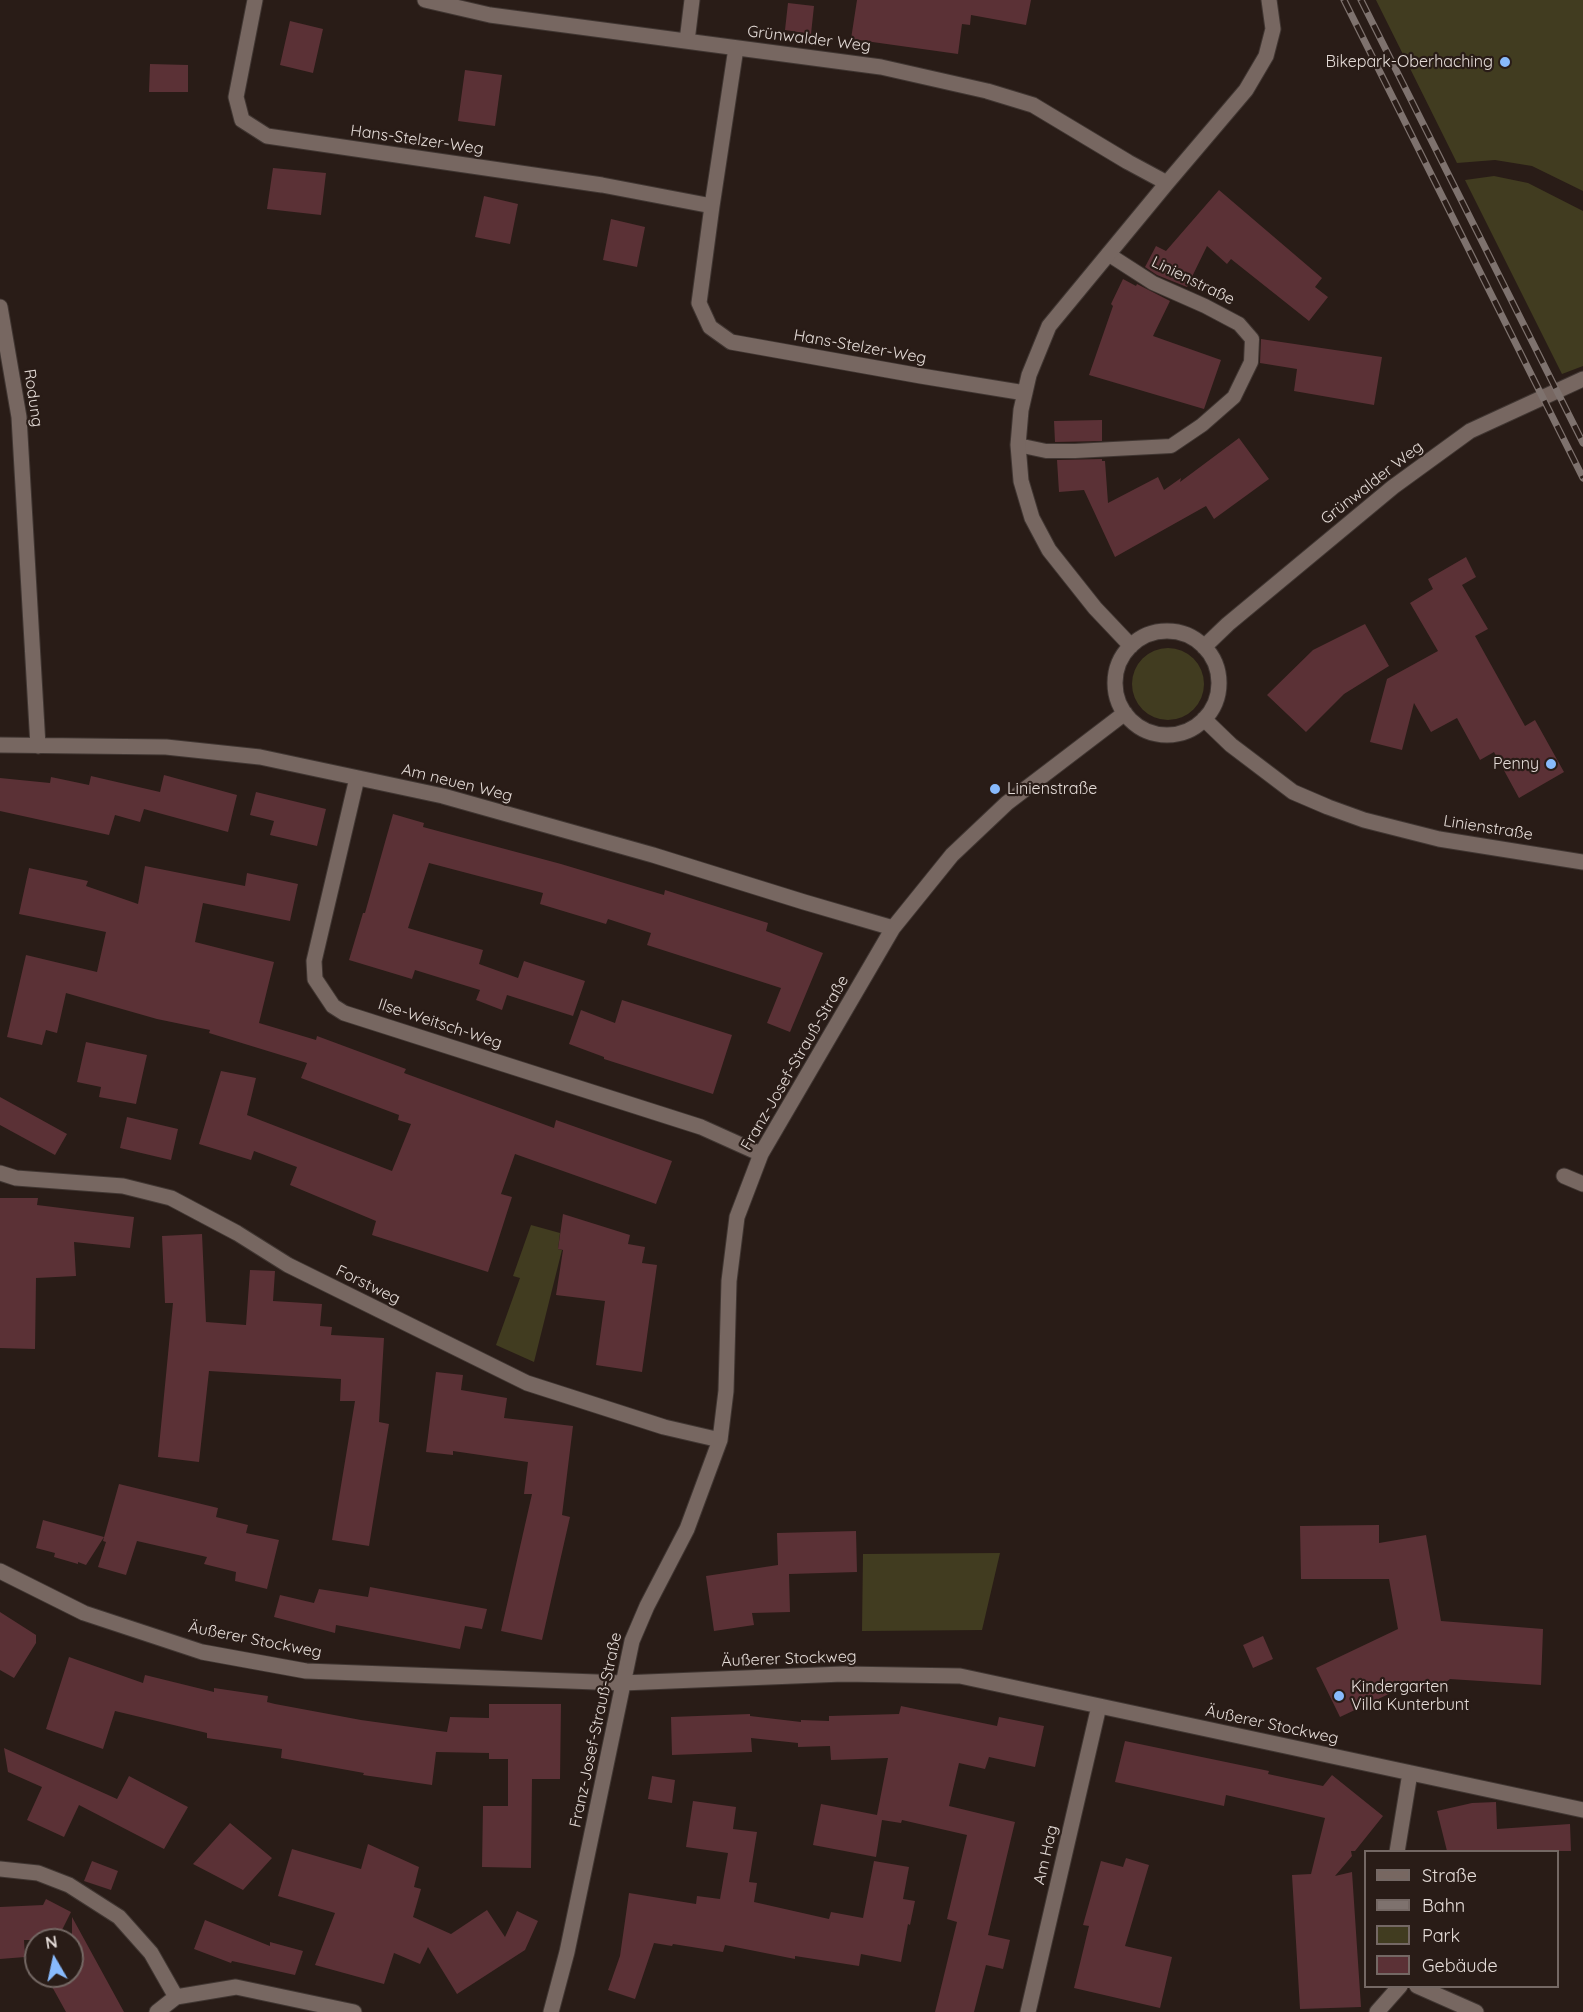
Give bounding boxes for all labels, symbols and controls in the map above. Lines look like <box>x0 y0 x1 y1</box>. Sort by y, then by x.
street label: Grünwalder Weg <box>746 22 872 56</box>
place label: Bikepark-Oberhaching <box>1326 52 1493 72</box>
marker: Bikepark-Oberhaching <box>1498 55 1512 69</box>
street label: Hans-Stelzer-Weg <box>349 121 485 159</box>
street label: Linienstraße <box>1148 253 1238 309</box>
street label: Hans-Stelzer-Weg <box>792 326 928 368</box>
street label: Rodung <box>19 368 47 428</box>
street label: Grünwalder Weg <box>1317 437 1427 529</box>
place label: Penny <box>1493 754 1539 774</box>
marker: Penny <box>1544 757 1558 771</box>
street label: Am neuen Weg <box>400 760 514 806</box>
place label: Linienstraße <box>1007 779 1097 799</box>
marker: Linienstraße <box>988 782 1002 796</box>
street label: Linienstraße <box>1442 811 1534 845</box>
street label: Franz-Josef-Strauß-Straße <box>737 972 853 1154</box>
street label: Ilse-Weitsch-Weg <box>376 995 504 1053</box>
street label: Forstweg <box>333 1261 403 1309</box>
street label: Äußerer Stockweg <box>187 1618 323 1662</box>
street label: Franz-Josef-Strauß-Straße <box>566 1631 626 1829</box>
street label: Äußerer Stockweg <box>721 1647 857 1671</box>
place label: Kindergarten Villa Kunterbunt <box>1351 1677 1469 1715</box>
marker: Kindergarten Villa Kunterbunt <box>1332 1689 1346 1703</box>
street label: Äußerer Stockweg <box>1204 1702 1340 1748</box>
street label: Am Hag <box>1030 1823 1062 1887</box>
legend <box>1364 1850 1559 1988</box>
text: Straße <box>1422 1864 1477 1887</box>
text: Bahn <box>1422 1894 1465 1917</box>
text: Park <box>1422 1924 1460 1947</box>
north arrow <box>24 1928 84 1988</box>
text: N <box>44 1931 59 1953</box>
text: Gebäude <box>1422 1954 1498 1977</box>

